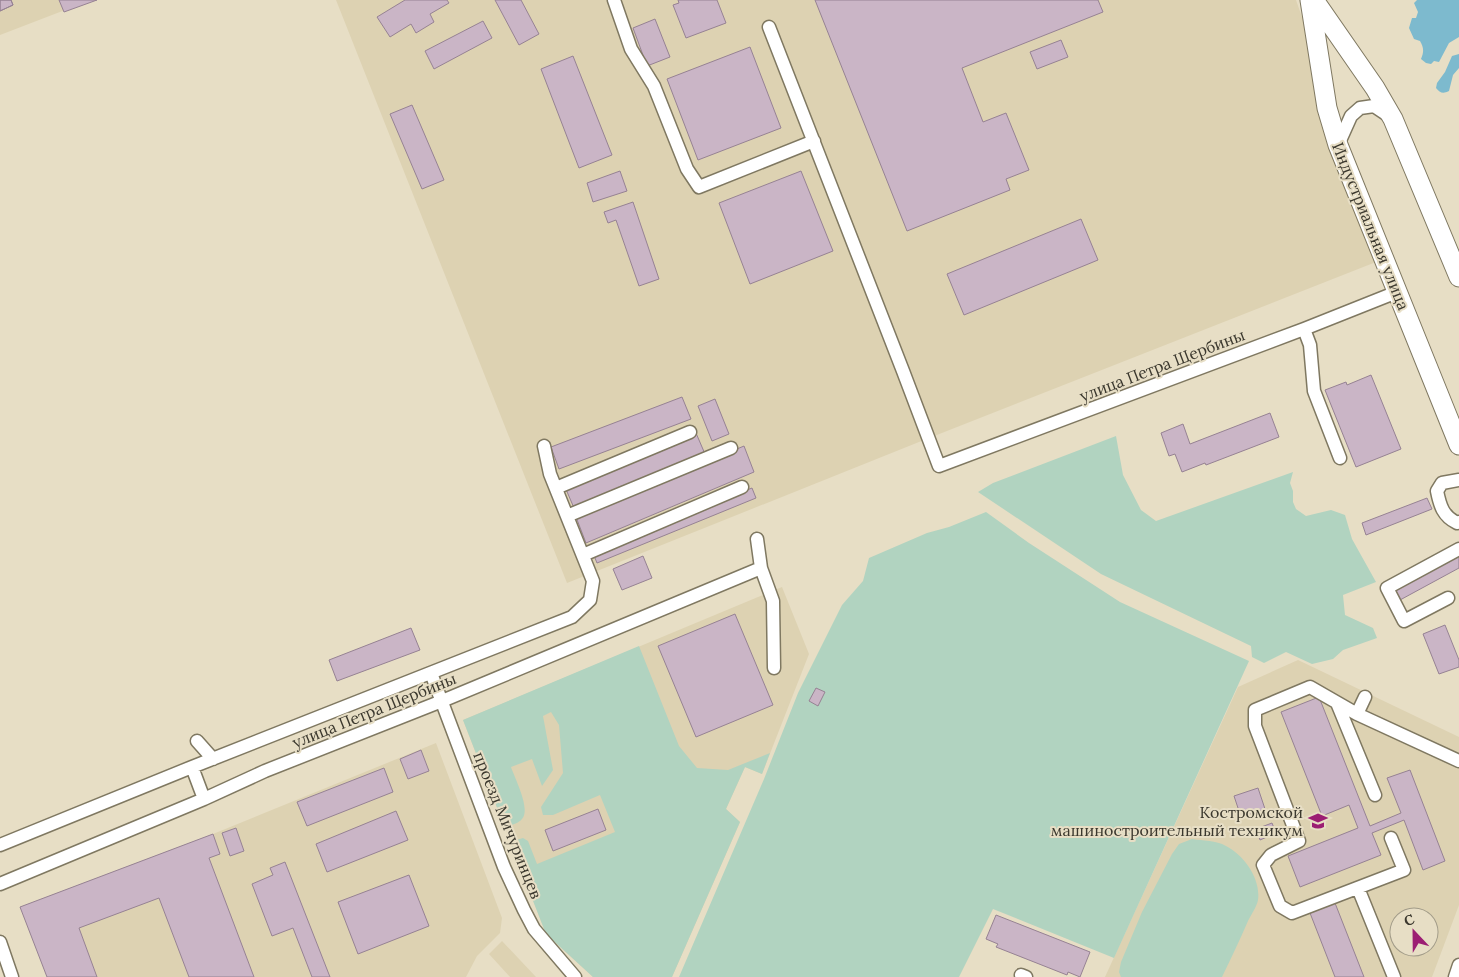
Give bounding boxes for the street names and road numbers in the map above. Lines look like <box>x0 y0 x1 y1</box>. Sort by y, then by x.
street label: Индустриальная улица <box>1328 139 1414 313</box>
street label: улица Петра Щербины <box>1077 324 1248 406</box>
street label: улица Петра Щербины <box>289 668 459 752</box>
street label: проезд Мичуринцев <box>469 749 547 901</box>

